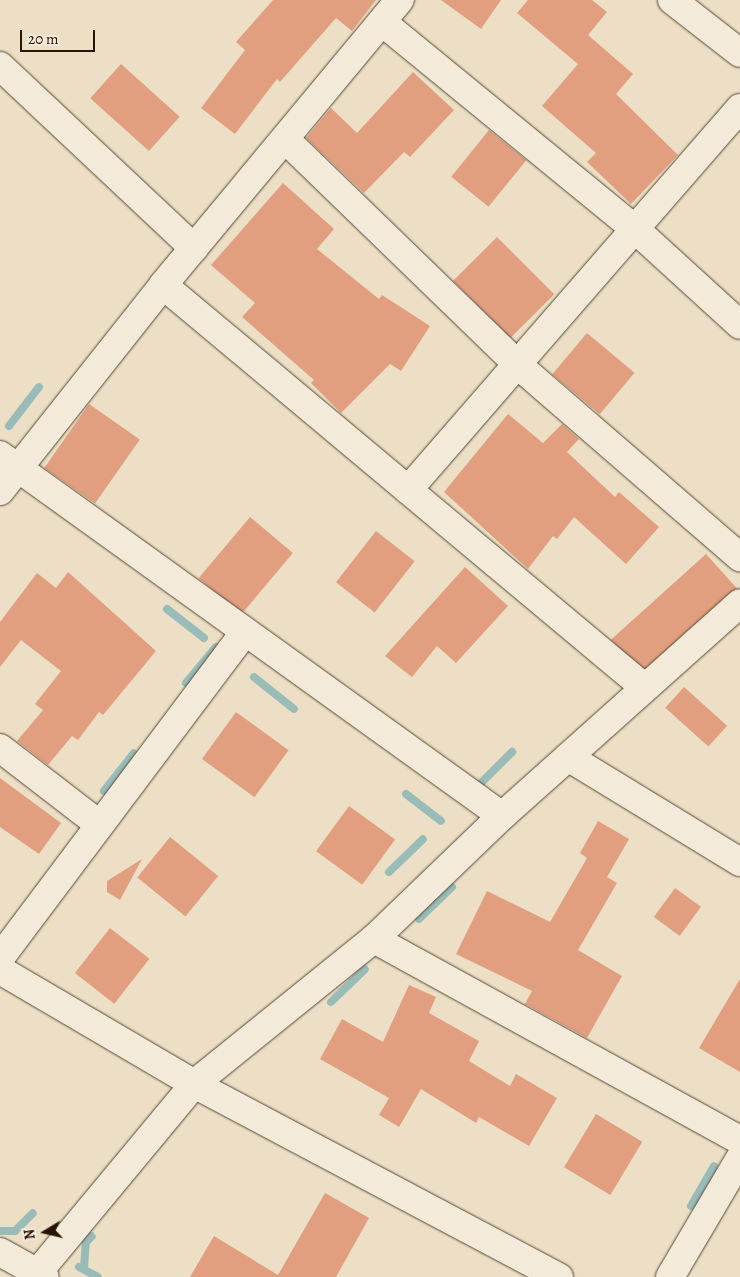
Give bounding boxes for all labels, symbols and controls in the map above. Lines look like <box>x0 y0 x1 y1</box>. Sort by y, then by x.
scale bar <box>22 20 98 52</box>
text: 20 m <box>28 29 59 49</box>
north arrow <box>20 1207 70 1257</box>
text: N <box>20 1228 40 1241</box>

